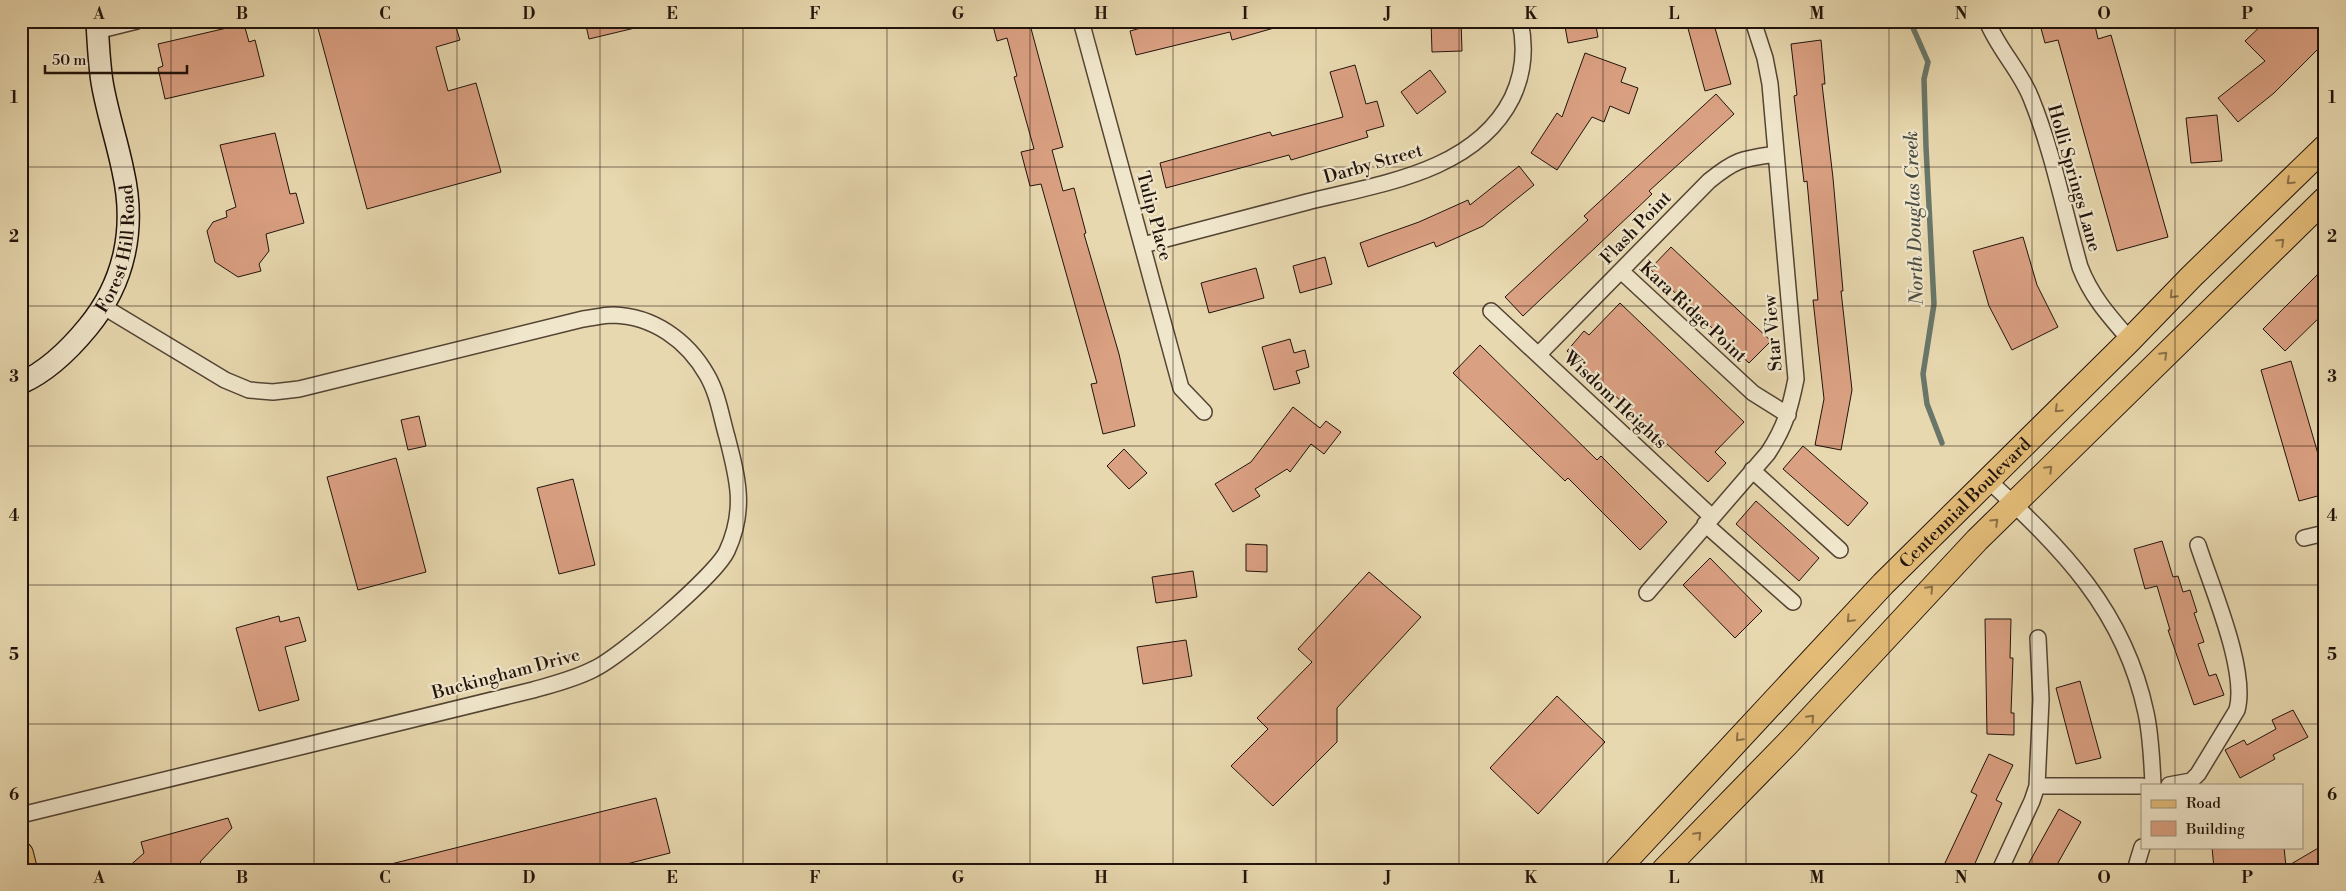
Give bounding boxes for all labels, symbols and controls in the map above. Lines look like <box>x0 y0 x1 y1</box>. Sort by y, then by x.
text: A <box>92 4 105 24</box>
text: B <box>236 4 248 24</box>
text: C <box>379 4 391 24</box>
text: D <box>523 4 536 24</box>
text: E <box>666 4 678 24</box>
text: F <box>809 4 821 24</box>
text: G <box>952 4 965 24</box>
text: H <box>1094 4 1108 24</box>
text: I <box>1242 4 1248 24</box>
text: J <box>1383 4 1391 24</box>
text: K <box>1525 4 1539 24</box>
text: L <box>1669 4 1680 24</box>
text: M <box>1810 4 1825 24</box>
text: N <box>1955 4 1968 24</box>
text: O <box>2097 4 2111 24</box>
text: P <box>2241 4 2253 24</box>
scale bar <box>45 42 188 74</box>
text: 50 m <box>52 51 86 70</box>
text: 1 <box>10 88 18 108</box>
text: 1 <box>2328 88 2336 108</box>
street label: Holli Springs Lane <box>2042 102 2106 254</box>
water label: North Douglas Creek <box>1899 130 1929 306</box>
street label: Darby Street <box>1321 139 1426 189</box>
street label: Tulip Place <box>1131 169 1177 263</box>
one-way arrow <box>2286 175 2295 184</box>
street label: Forest Hill Road <box>90 182 140 317</box>
street label: Flash Point <box>1595 186 1677 269</box>
text: 2 <box>9 227 19 247</box>
text: 2 <box>2327 227 2337 247</box>
one-way arrow <box>2275 239 2284 248</box>
street label: Kara Ridge Point <box>1635 256 1752 368</box>
one-way arrow <box>2170 289 2179 298</box>
street label: Star View <box>1758 293 1788 372</box>
street label: Wisdom Heights <box>1558 346 1672 454</box>
one-way arrow <box>2159 352 2168 361</box>
text: 3 <box>9 367 19 387</box>
text: 3 <box>2327 367 2337 387</box>
one-way arrow <box>2055 403 2064 412</box>
street label: Centennial Boulevard <box>1894 432 2036 573</box>
one-way arrow <box>2043 466 2052 475</box>
text: 4 <box>9 506 20 526</box>
text: 4 <box>2327 506 2338 526</box>
one-way arrow <box>1990 519 1999 528</box>
one-way arrow <box>1924 586 1933 595</box>
one-way arrow <box>1847 614 1856 623</box>
street label: Buckingham Drive <box>428 643 583 705</box>
text: 5 <box>9 645 19 665</box>
text: 5 <box>2327 645 2337 665</box>
one-way arrow <box>1805 715 1814 724</box>
one-way arrow <box>1736 733 1745 742</box>
legend <box>2141 784 2304 848</box>
text: 6 <box>9 785 19 805</box>
text: 6 <box>2327 785 2337 805</box>
text: Road <box>2186 794 2221 813</box>
text: Building <box>2185 820 2245 839</box>
one-way arrow <box>1692 832 1701 841</box>
text: A <box>92 868 105 888</box>
text: B <box>236 868 248 888</box>
text: C <box>379 868 391 888</box>
text: D <box>523 868 536 888</box>
text: E <box>666 868 678 888</box>
text: F <box>809 868 821 888</box>
text: G <box>952 868 965 888</box>
text: H <box>1094 868 1108 888</box>
text: I <box>1242 868 1248 888</box>
text: J <box>1383 868 1391 888</box>
text: K <box>1525 868 1539 888</box>
text: L <box>1669 868 1680 888</box>
text: M <box>1810 868 1825 888</box>
text: N <box>1955 868 1968 888</box>
text: O <box>2097 868 2111 888</box>
text: P <box>2241 868 2253 888</box>

